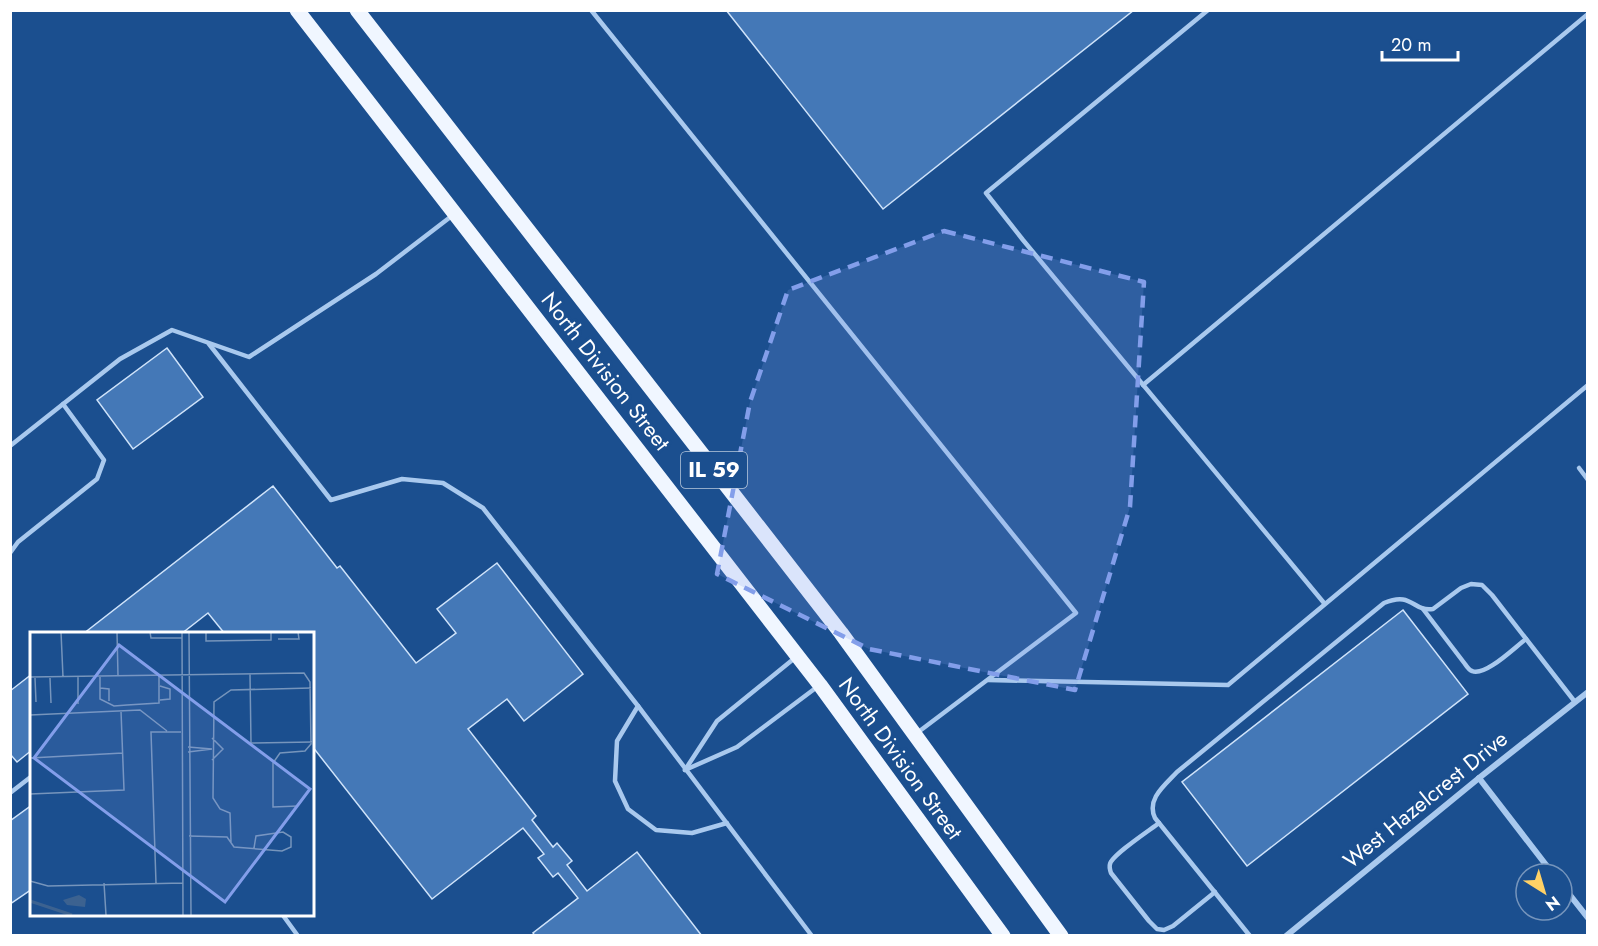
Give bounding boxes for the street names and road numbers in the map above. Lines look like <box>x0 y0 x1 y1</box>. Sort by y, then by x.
street label: North Division Street <box>534 285 679 458</box>
road number: IL 59 <box>681 452 747 488</box>
street label: North Division Street <box>831 670 971 846</box>
street label: West Hazelcrest Drive <box>1336 723 1514 875</box>

